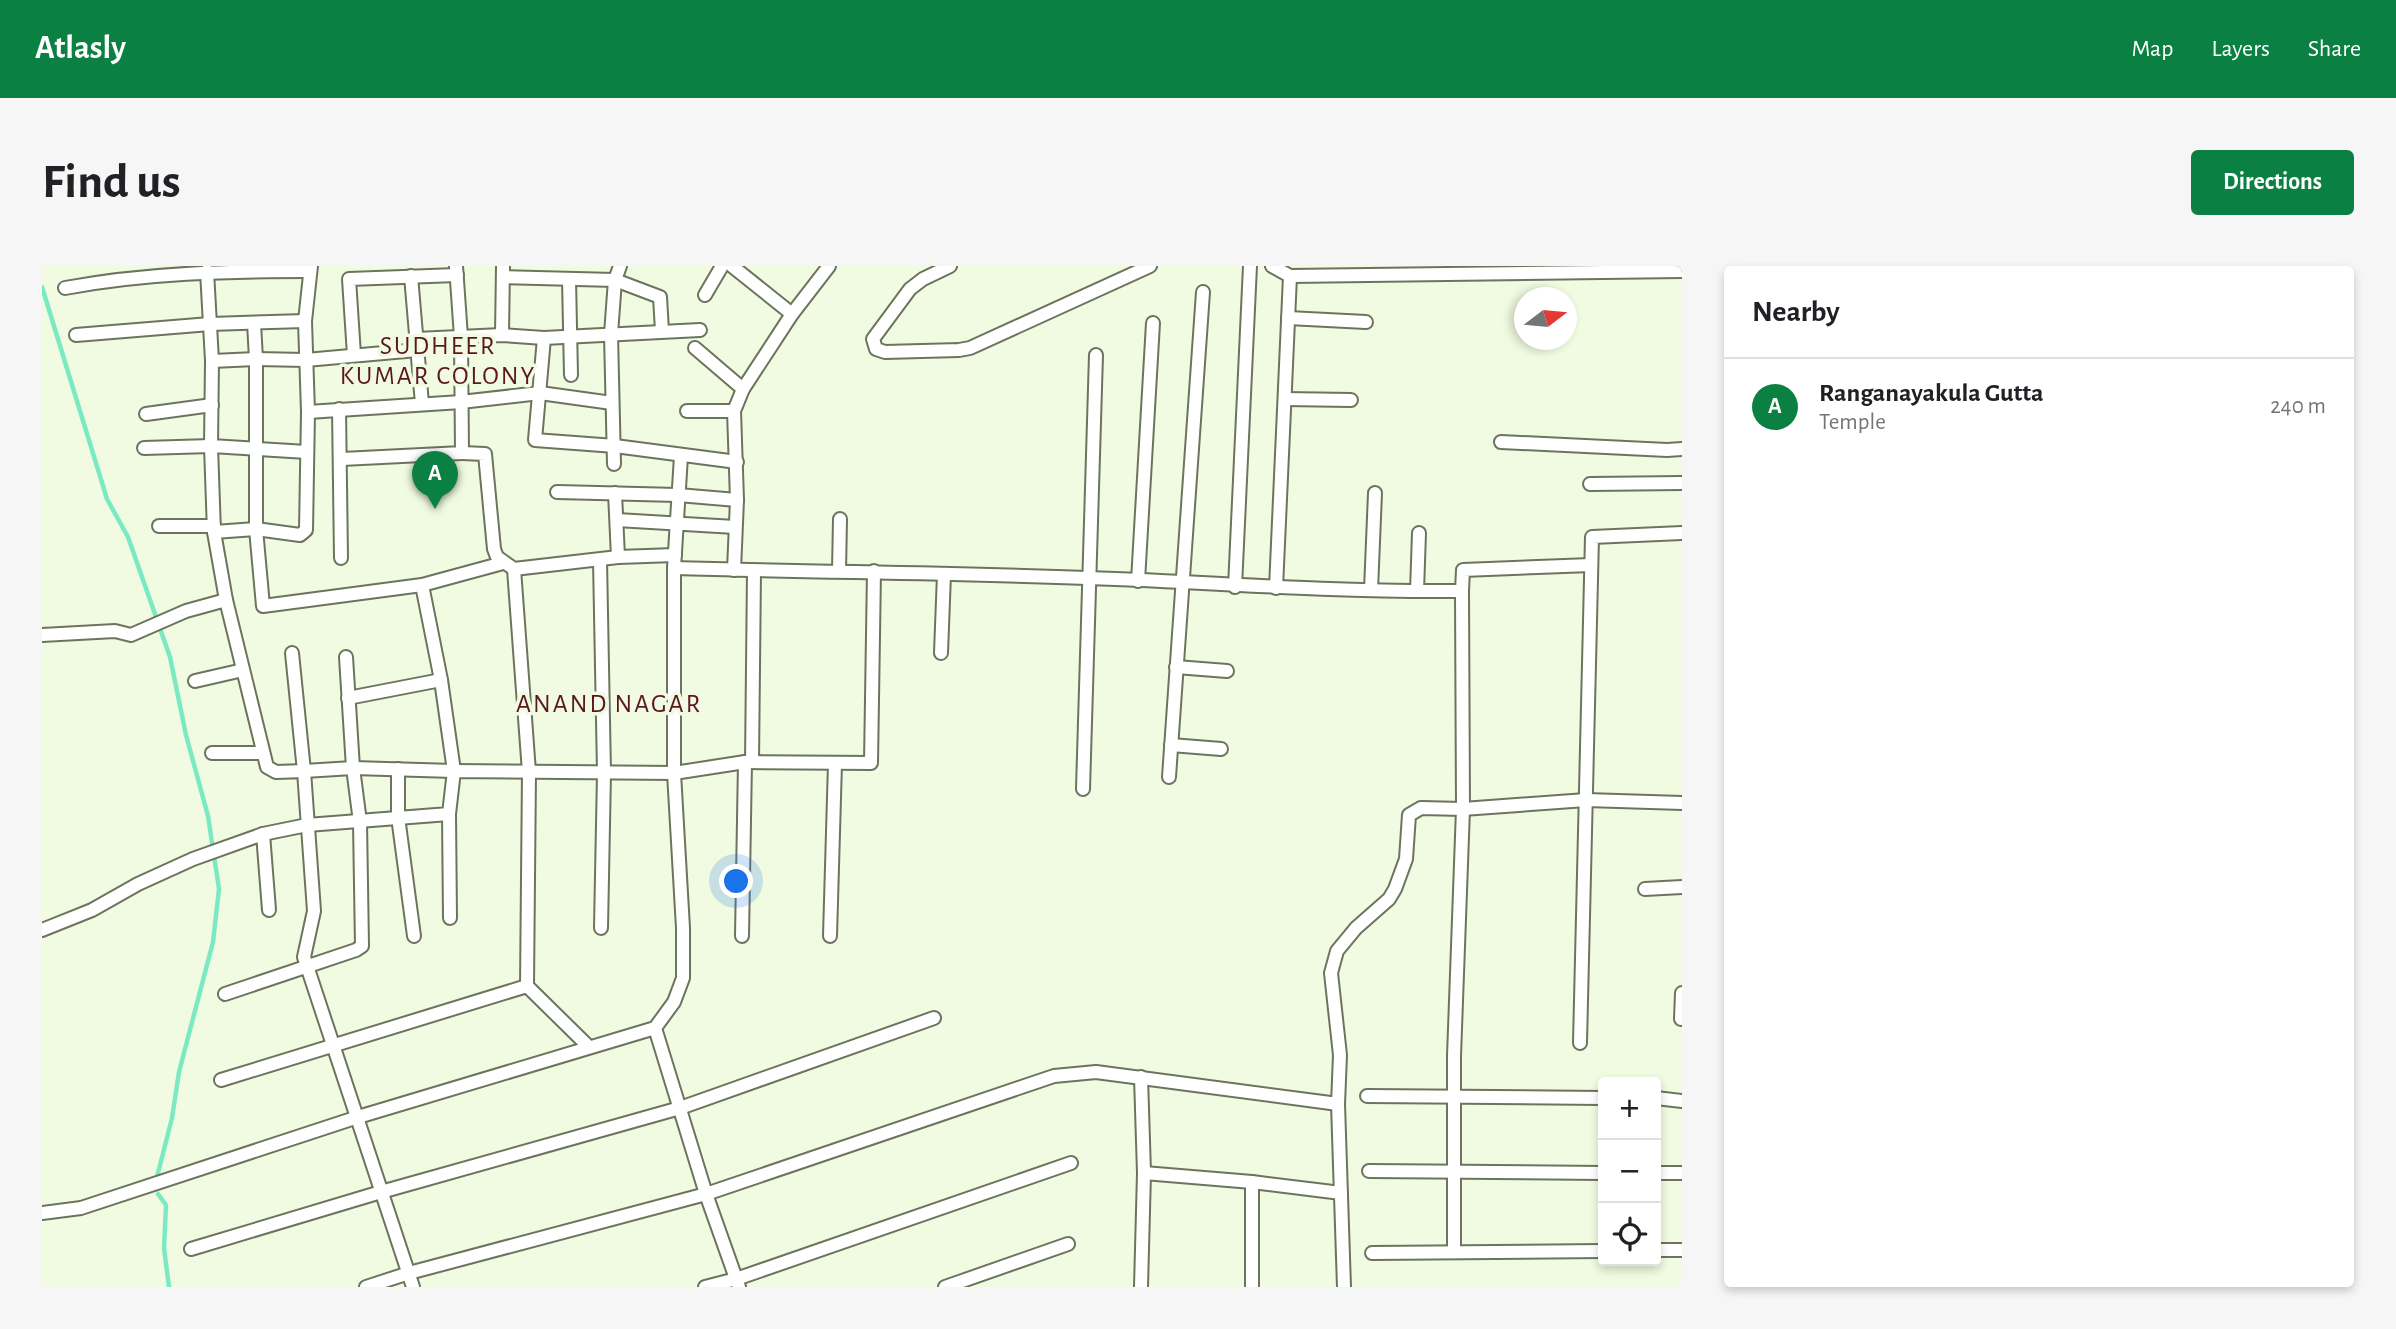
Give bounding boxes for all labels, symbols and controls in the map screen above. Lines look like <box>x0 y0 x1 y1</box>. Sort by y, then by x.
text: Atlasly <box>35 32 126 65</box>
text: Map <box>2131 37 2173 61</box>
text: Layers <box>2211 37 2270 61</box>
text: Share <box>2308 37 2361 61</box>
button: Directions <box>2191 150 2354 215</box>
text: Find us <box>42 158 181 207</box>
north arrow <box>1514 287 1577 350</box>
text: Nearby <box>1752 297 1840 327</box>
district label: SUDHEER KUMAR COLONY <box>340 333 536 389</box>
text: Ranganayakula Gutta <box>1819 380 2044 406</box>
text: A <box>1768 395 1782 418</box>
text: 240 m <box>2270 395 2326 418</box>
text: Temple <box>1819 411 1886 434</box>
pin: A <box>412 451 458 509</box>
district label: ANAND NAGAR <box>516 691 702 717</box>
your location <box>719 864 753 898</box>
map controls <box>1598 1077 1661 1266</box>
button: + <box>1598 1077 1661 1140</box>
button: − <box>1598 1140 1661 1203</box>
button: locate <box>1598 1203 1661 1266</box>

